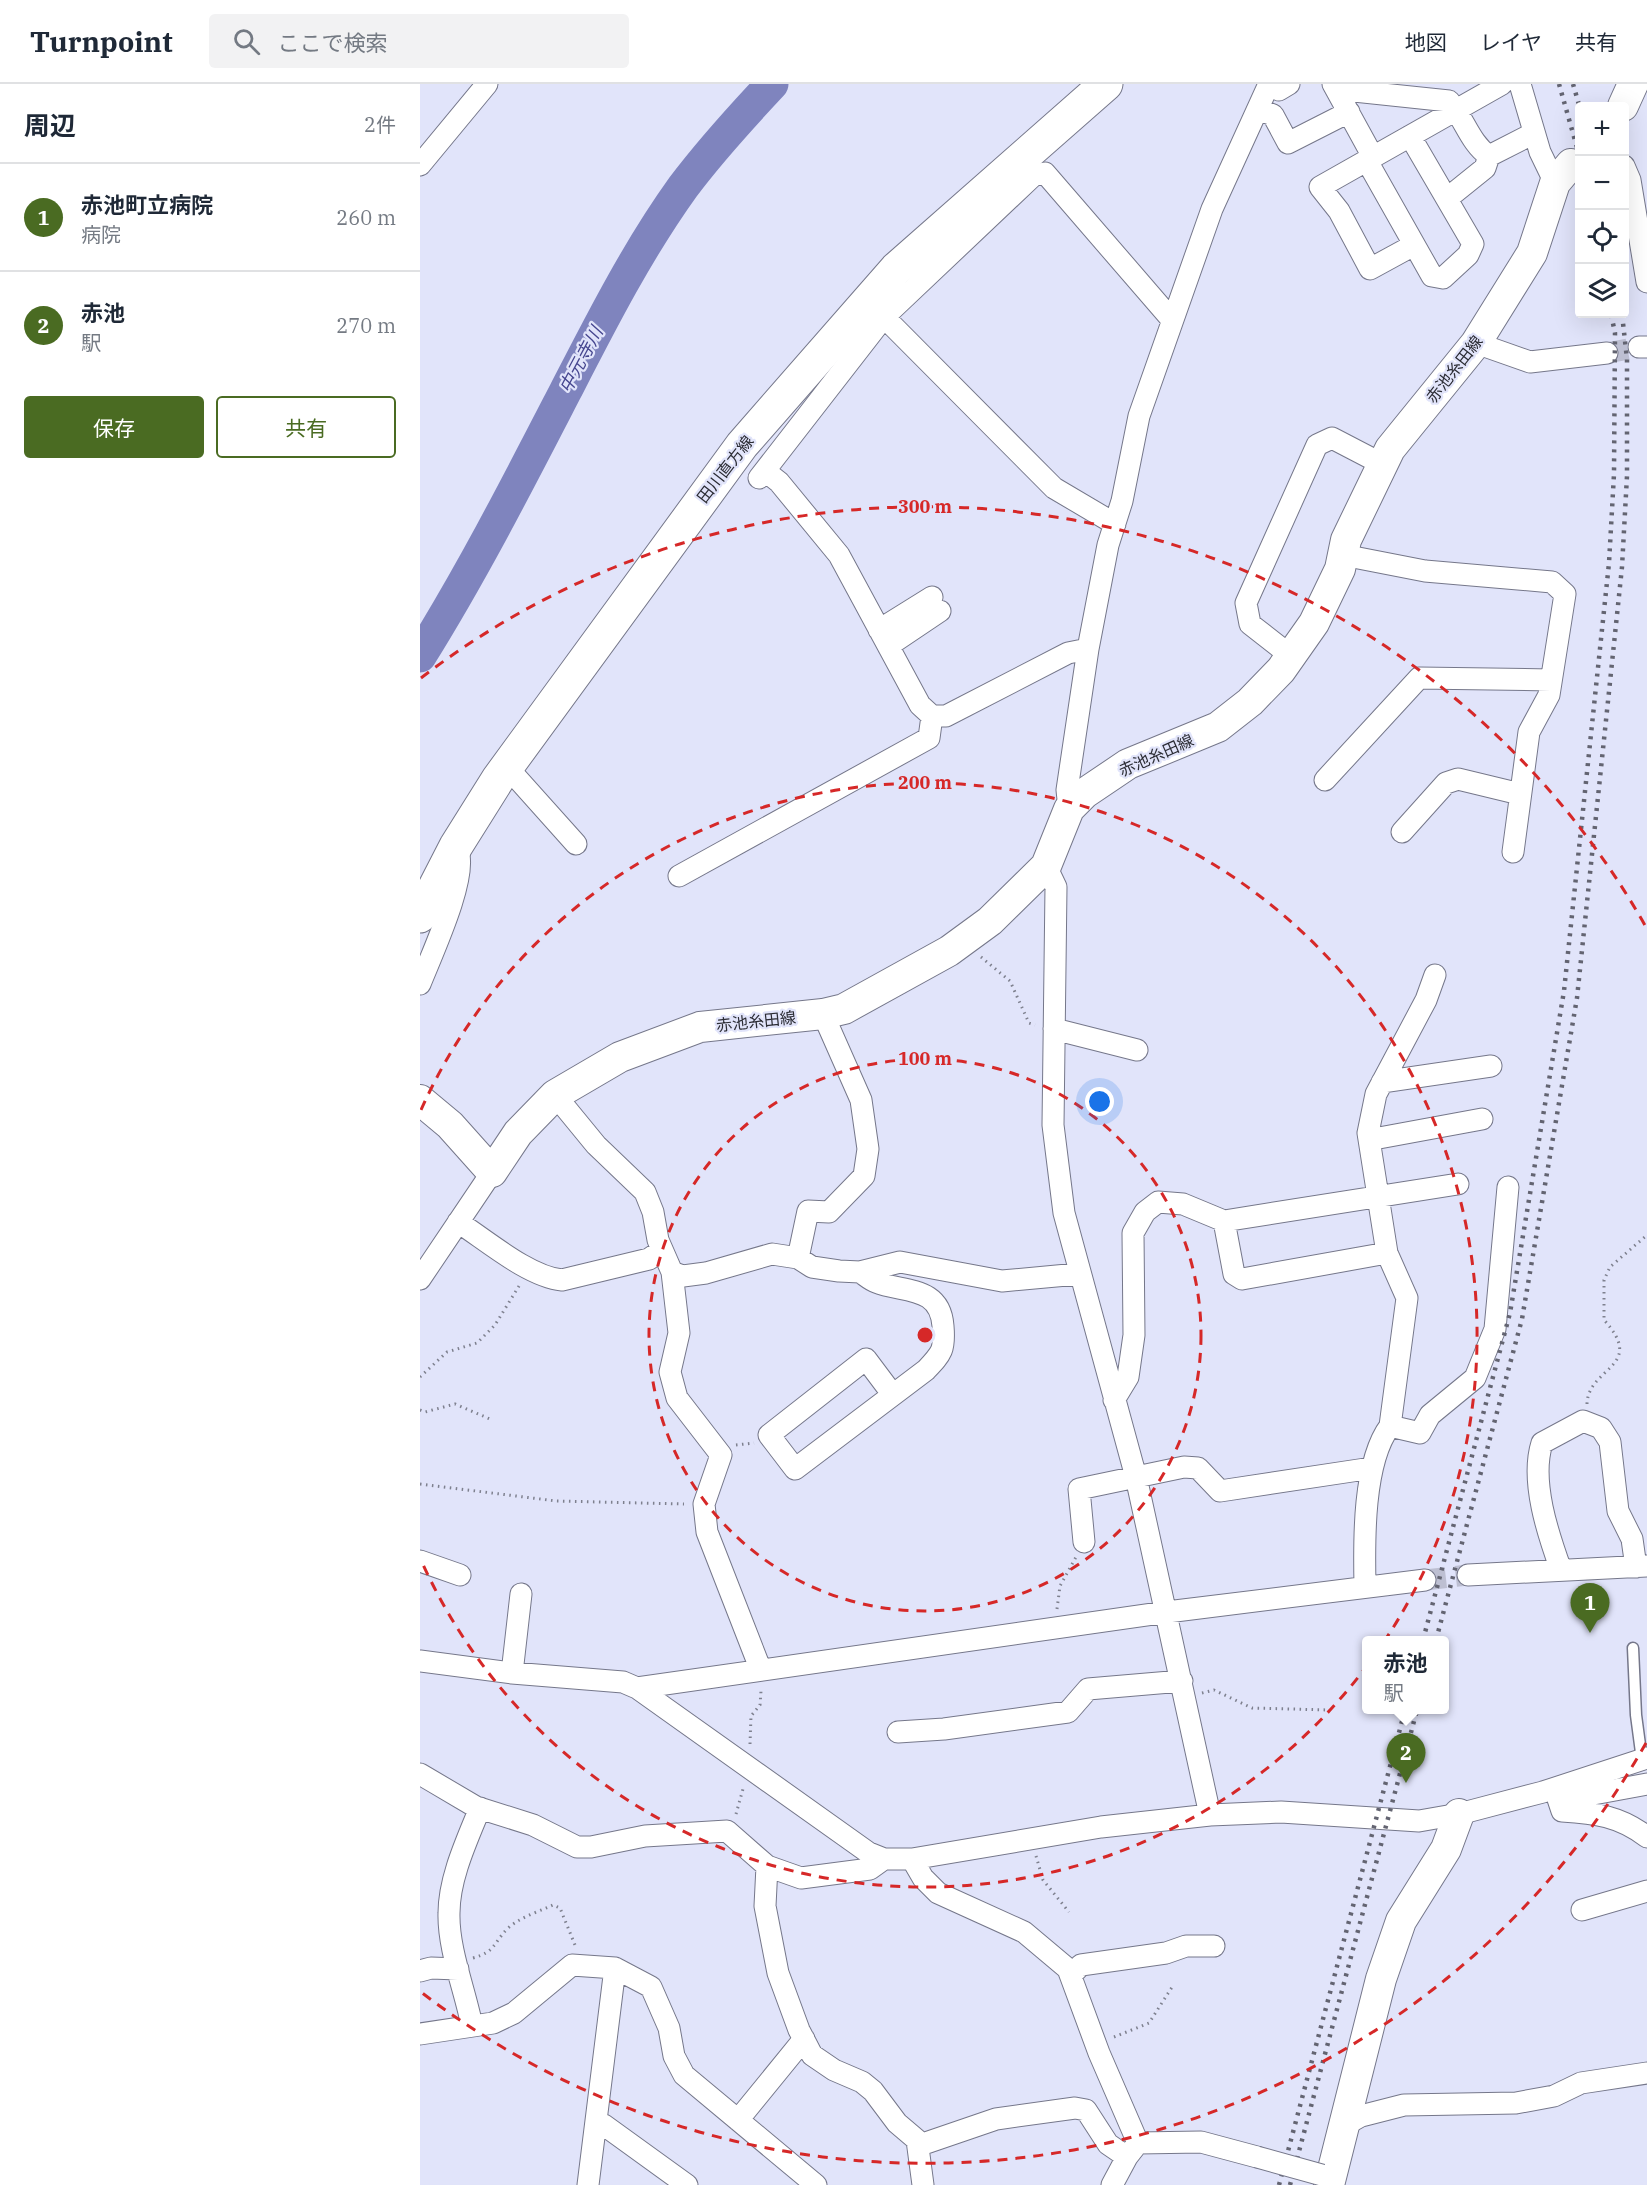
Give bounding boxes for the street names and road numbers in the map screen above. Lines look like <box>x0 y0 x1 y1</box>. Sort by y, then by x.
street label: 赤池糸田線 <box>1421 331 1487 407</box>
street label: 田川直方線 <box>692 431 758 507</box>
street label: 赤池糸田線 <box>1115 730 1197 780</box>
street label: 赤池糸田線 <box>715 1007 797 1035</box>

